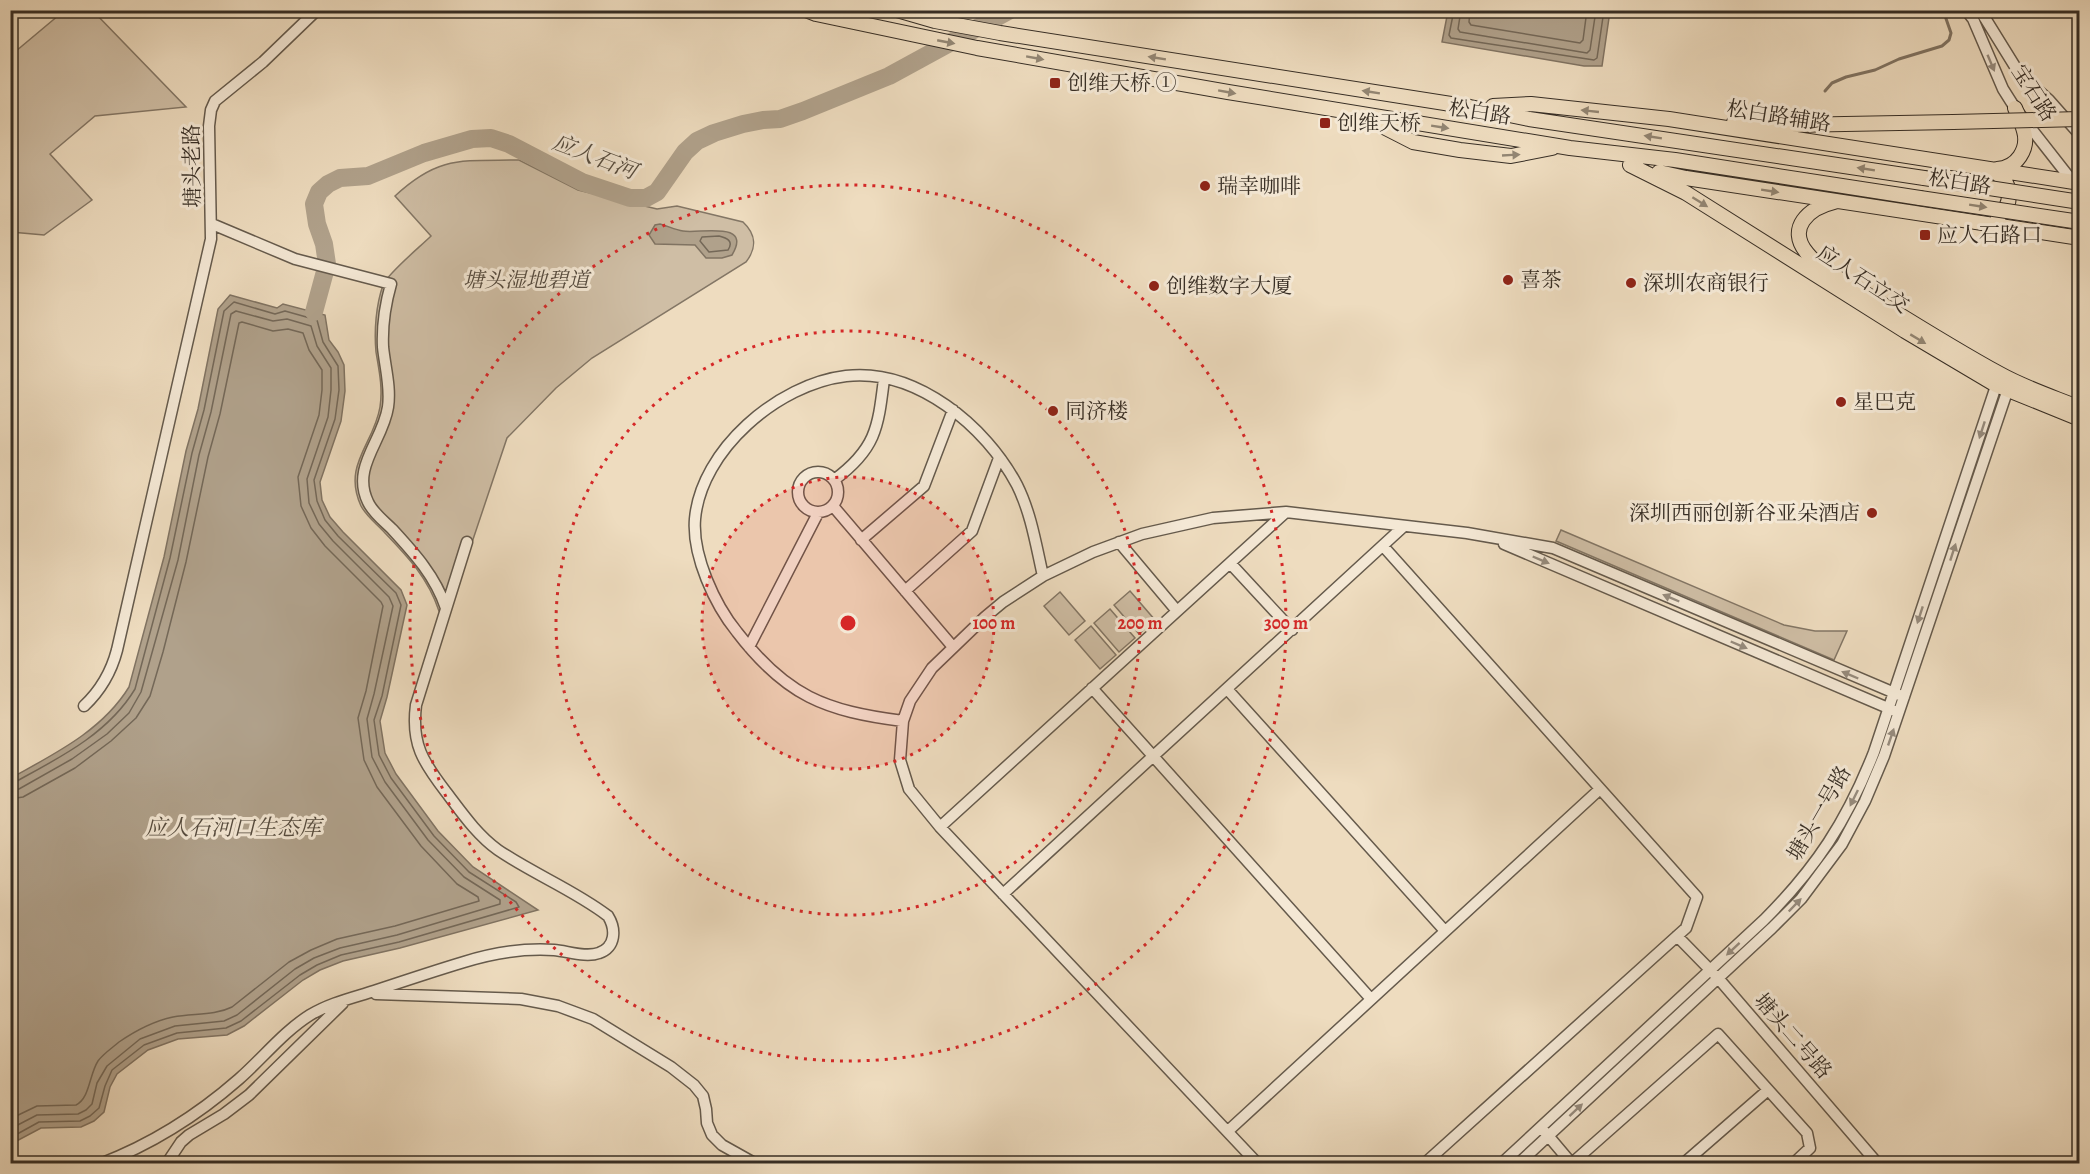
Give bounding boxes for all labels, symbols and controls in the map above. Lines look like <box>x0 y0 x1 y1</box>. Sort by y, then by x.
one-way arrow <box>936 38 955 47</box>
one-way arrow <box>1148 53 1167 62</box>
one-way arrow <box>1025 54 1044 63</box>
one-way arrow <box>1986 54 1996 72</box>
street label: 宝石路 <box>2005 59 2063 127</box>
place label: 创维天桥 ① <box>1067 69 1176 97</box>
marker: 创维天桥 ① <box>1048 76 1062 90</box>
one-way arrow <box>1361 87 1380 96</box>
one-way arrow <box>1217 88 1236 97</box>
street label: 松白路 <box>1447 93 1513 131</box>
street label: 松白路辅路 <box>1725 94 1833 138</box>
one-way arrow <box>1581 106 1600 115</box>
place label: 创维天桥 <box>1337 109 1421 137</box>
marker: 创维天桥 <box>1318 116 1332 130</box>
one-way arrow <box>1431 122 1450 131</box>
street label: 塘头老路 <box>177 124 207 208</box>
water label: 应人石河 <box>548 127 645 188</box>
one-way arrow <box>1643 133 1662 142</box>
one-way arrow <box>1502 150 1521 160</box>
street label: 松白路 <box>1927 163 1993 201</box>
one-way arrow <box>1857 165 1876 174</box>
place label: 瑞幸咖啡 <box>1217 172 1301 200</box>
marker: 瑞幸咖啡 <box>1198 179 1212 193</box>
one-way arrow <box>1760 186 1779 195</box>
one-way arrow <box>1692 196 1708 207</box>
one-way arrow <box>1969 202 1988 211</box>
place label: 应人石路口 <box>1937 221 2042 249</box>
marker: 应人石路口 <box>1918 228 1932 242</box>
street label: 应人石立交 <box>1811 239 1915 319</box>
park label: 塘头湿地碧道 <box>463 266 592 294</box>
place label: 喜茶 <box>1520 266 1562 294</box>
place label: 深圳农商银行 <box>1643 269 1769 297</box>
place label: 创维数字大厦 <box>1166 272 1292 300</box>
marker: 喜茶 <box>1501 273 1515 287</box>
marker: 深圳农商银行 <box>1624 276 1638 290</box>
marker: 创维数字大厦 <box>1147 279 1161 293</box>
one-way arrow <box>1910 334 1927 344</box>
place label: 星巴克 <box>1853 388 1916 416</box>
marker: 星巴克 <box>1834 395 1848 409</box>
place label: 同济楼 <box>1065 397 1128 425</box>
marker: 同济楼 <box>1046 404 1060 418</box>
one-way arrow <box>1976 421 1986 439</box>
place label: 深圳西丽创新谷亚朵酒店 <box>1629 499 1860 527</box>
marker: 深圳西丽创新谷亚朵酒店 <box>1865 506 1879 520</box>
one-way arrow <box>1949 543 1959 561</box>
one-way arrow <box>1532 555 1550 565</box>
one-way arrow <box>1662 593 1680 602</box>
one-way arrow <box>1915 606 1925 624</box>
text: 100 m <box>973 611 1015 635</box>
text: 200 m <box>1117 611 1163 635</box>
text: 300 m <box>1264 611 1308 635</box>
centre of rings <box>838 613 858 633</box>
one-way arrow <box>1731 640 1749 650</box>
one-way arrow <box>1842 670 1859 679</box>
one-way arrow <box>1886 728 1896 746</box>
street label: 塘头一号路 <box>1781 761 1857 865</box>
one-way arrow <box>1849 790 1859 807</box>
water label: 应人石河口生态库 <box>145 813 325 843</box>
one-way arrow <box>1788 897 1802 912</box>
one-way arrow <box>1726 942 1741 955</box>
street label: 塘头二号路 <box>1748 987 1838 1085</box>
one-way arrow <box>1569 1103 1583 1117</box>

